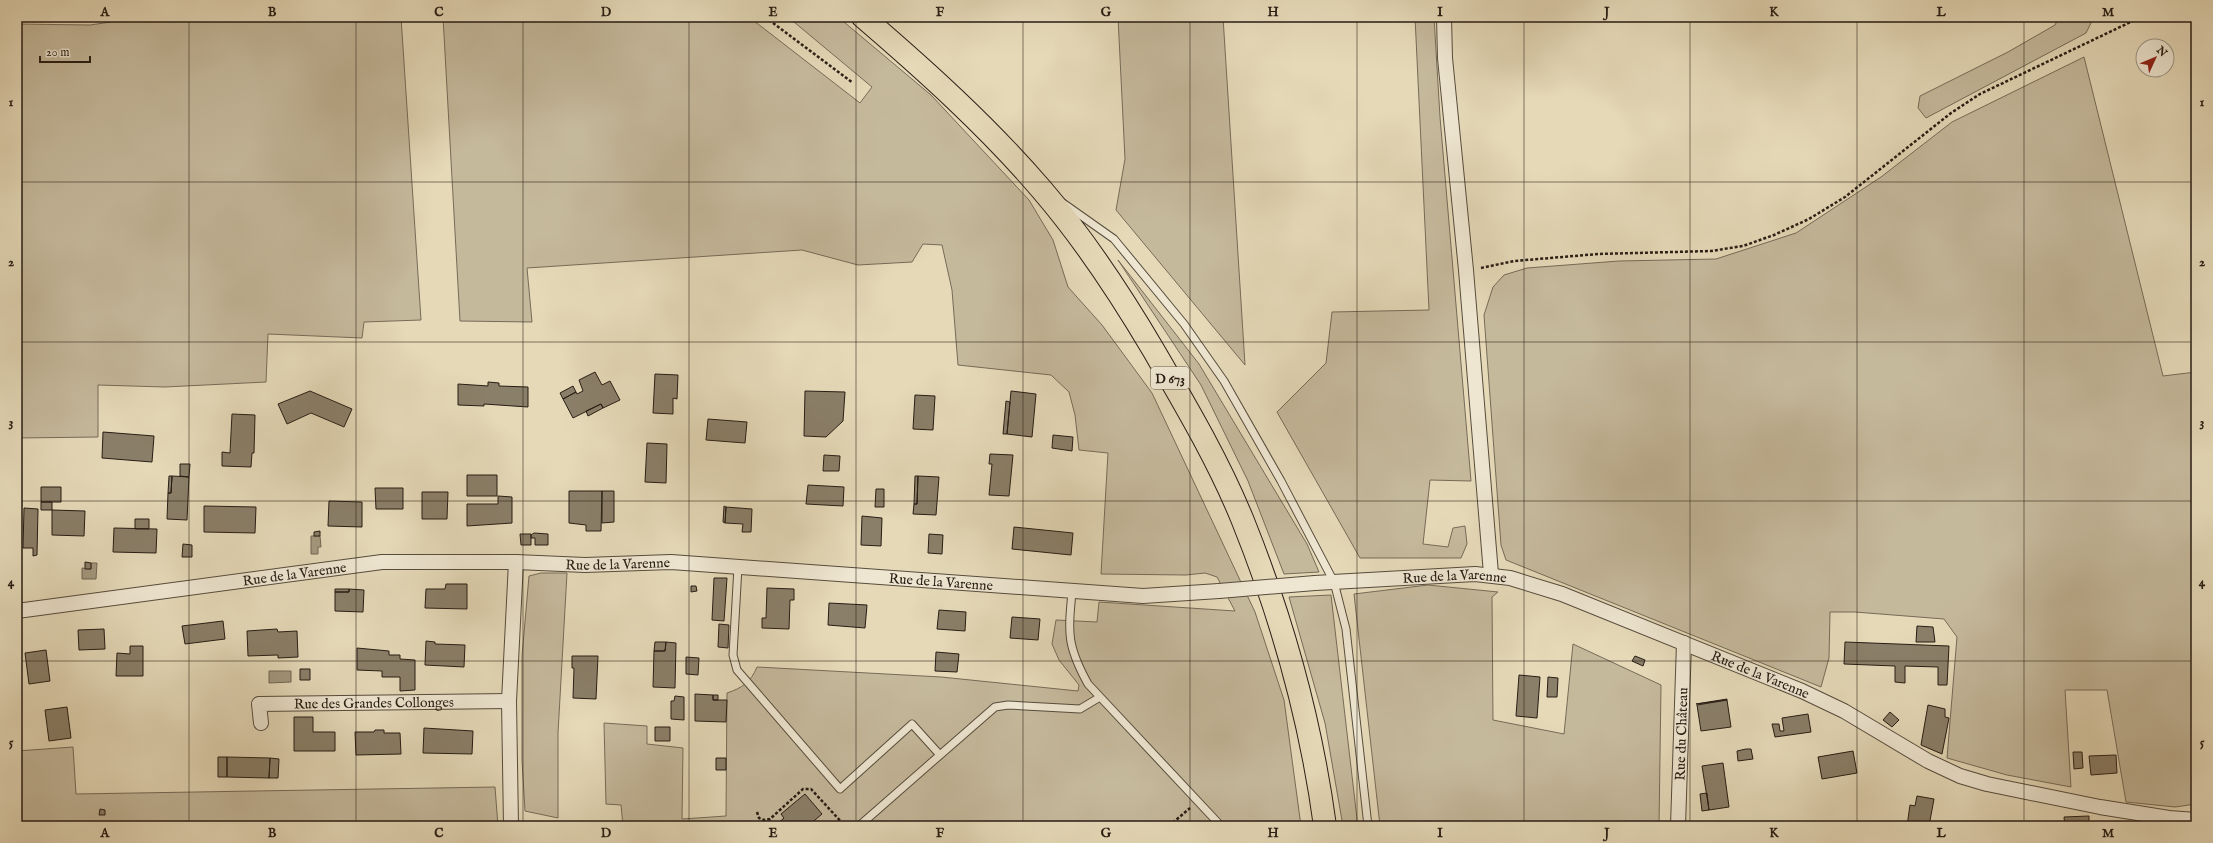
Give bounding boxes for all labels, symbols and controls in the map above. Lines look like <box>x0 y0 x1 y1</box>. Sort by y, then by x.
text: A <box>100 4 111 21</box>
text: B <box>268 4 277 21</box>
text: C <box>434 4 444 21</box>
text: D <box>601 4 612 21</box>
text: E <box>768 4 778 21</box>
text: F <box>936 4 945 21</box>
text: G <box>1101 4 1112 21</box>
text: H <box>1267 4 1279 21</box>
text: I <box>1437 4 1443 21</box>
text: J <box>1602 4 1610 21</box>
text: K <box>1769 4 1779 21</box>
text: L <box>1935 4 1946 21</box>
text: M <box>2102 4 2115 21</box>
scale bar <box>40 38 90 64</box>
north arrow <box>2135 38 2175 78</box>
text: N <box>2152 43 2170 60</box>
text: 20 m <box>46 45 69 60</box>
text: 1 <box>9 94 14 111</box>
text: 1 <box>2200 94 2205 111</box>
text: 2 <box>8 254 14 271</box>
text: 2 <box>2199 254 2205 271</box>
road number: D 673 <box>1151 367 1189 389</box>
text: 3 <box>9 414 14 431</box>
text: 3 <box>2200 414 2205 431</box>
street label: Rue de la Varenne <box>565 554 671 575</box>
street label: Rue de la Varenne <box>242 559 348 591</box>
street label: Rue de la Varenne <box>1402 566 1508 588</box>
street label: Rue de la Varenne <box>888 570 994 595</box>
text: 4 <box>8 574 15 591</box>
text: 4 <box>2199 574 2206 591</box>
street label: Rue de la Varenne <box>1708 647 1813 704</box>
street label: Rue du Château <box>1671 687 1693 781</box>
street label: Rue des Grandes Collonges <box>294 694 454 714</box>
text: 5 <box>9 734 14 751</box>
text: 5 <box>2200 734 2205 751</box>
text: A <box>100 825 111 842</box>
text: B <box>268 825 277 842</box>
text: C <box>434 825 444 842</box>
text: D <box>601 825 612 842</box>
text: E <box>768 825 778 842</box>
text: F <box>936 825 945 842</box>
text: G <box>1101 825 1112 842</box>
text: H <box>1267 825 1279 842</box>
text: I <box>1437 825 1443 842</box>
text: J <box>1602 825 1610 842</box>
text: K <box>1769 825 1779 842</box>
text: L <box>1935 825 1946 842</box>
text: M <box>2102 825 2115 842</box>

